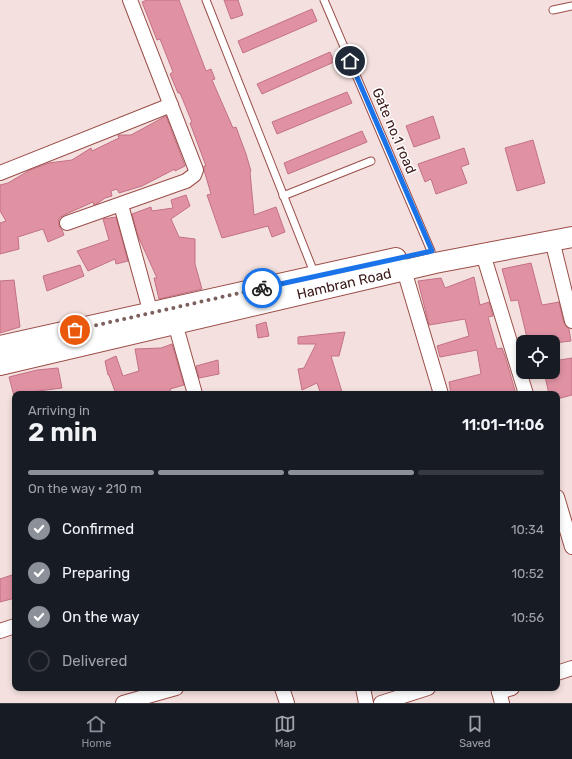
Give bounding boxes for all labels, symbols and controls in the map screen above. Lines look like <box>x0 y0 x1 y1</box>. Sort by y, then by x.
pin <box>333 44 367 78</box>
icon: home <box>339 50 361 72</box>
street label: Gate no.1 road <box>368 86 420 176</box>
street label: Hambran Road <box>295 265 393 303</box>
courier <box>242 268 282 308</box>
icon: bike <box>251 277 273 299</box>
pin <box>58 313 92 347</box>
icon: bag <box>64 319 86 341</box>
map controls <box>516 335 560 379</box>
button: locate <box>516 335 560 379</box>
text: Arriving in <box>28 403 90 418</box>
text: 11:01–11:06 <box>462 416 544 434</box>
text: 2 min <box>28 417 97 448</box>
text: On the way · 210 m <box>28 481 142 496</box>
icon: check <box>28 518 50 540</box>
text: Confirmed <box>62 520 134 538</box>
text: 10:34 <box>511 522 544 537</box>
icon: check <box>28 562 50 584</box>
text: Preparing <box>62 564 130 582</box>
text: 10:52 <box>511 566 544 581</box>
icon: check <box>28 606 50 628</box>
text: On the way <box>62 608 140 626</box>
text: 10:56 <box>511 610 544 625</box>
text: Delivered <box>62 652 127 670</box>
tab: Home <box>81 713 112 750</box>
tab: Map <box>274 713 296 750</box>
tab: Saved <box>459 713 491 750</box>

